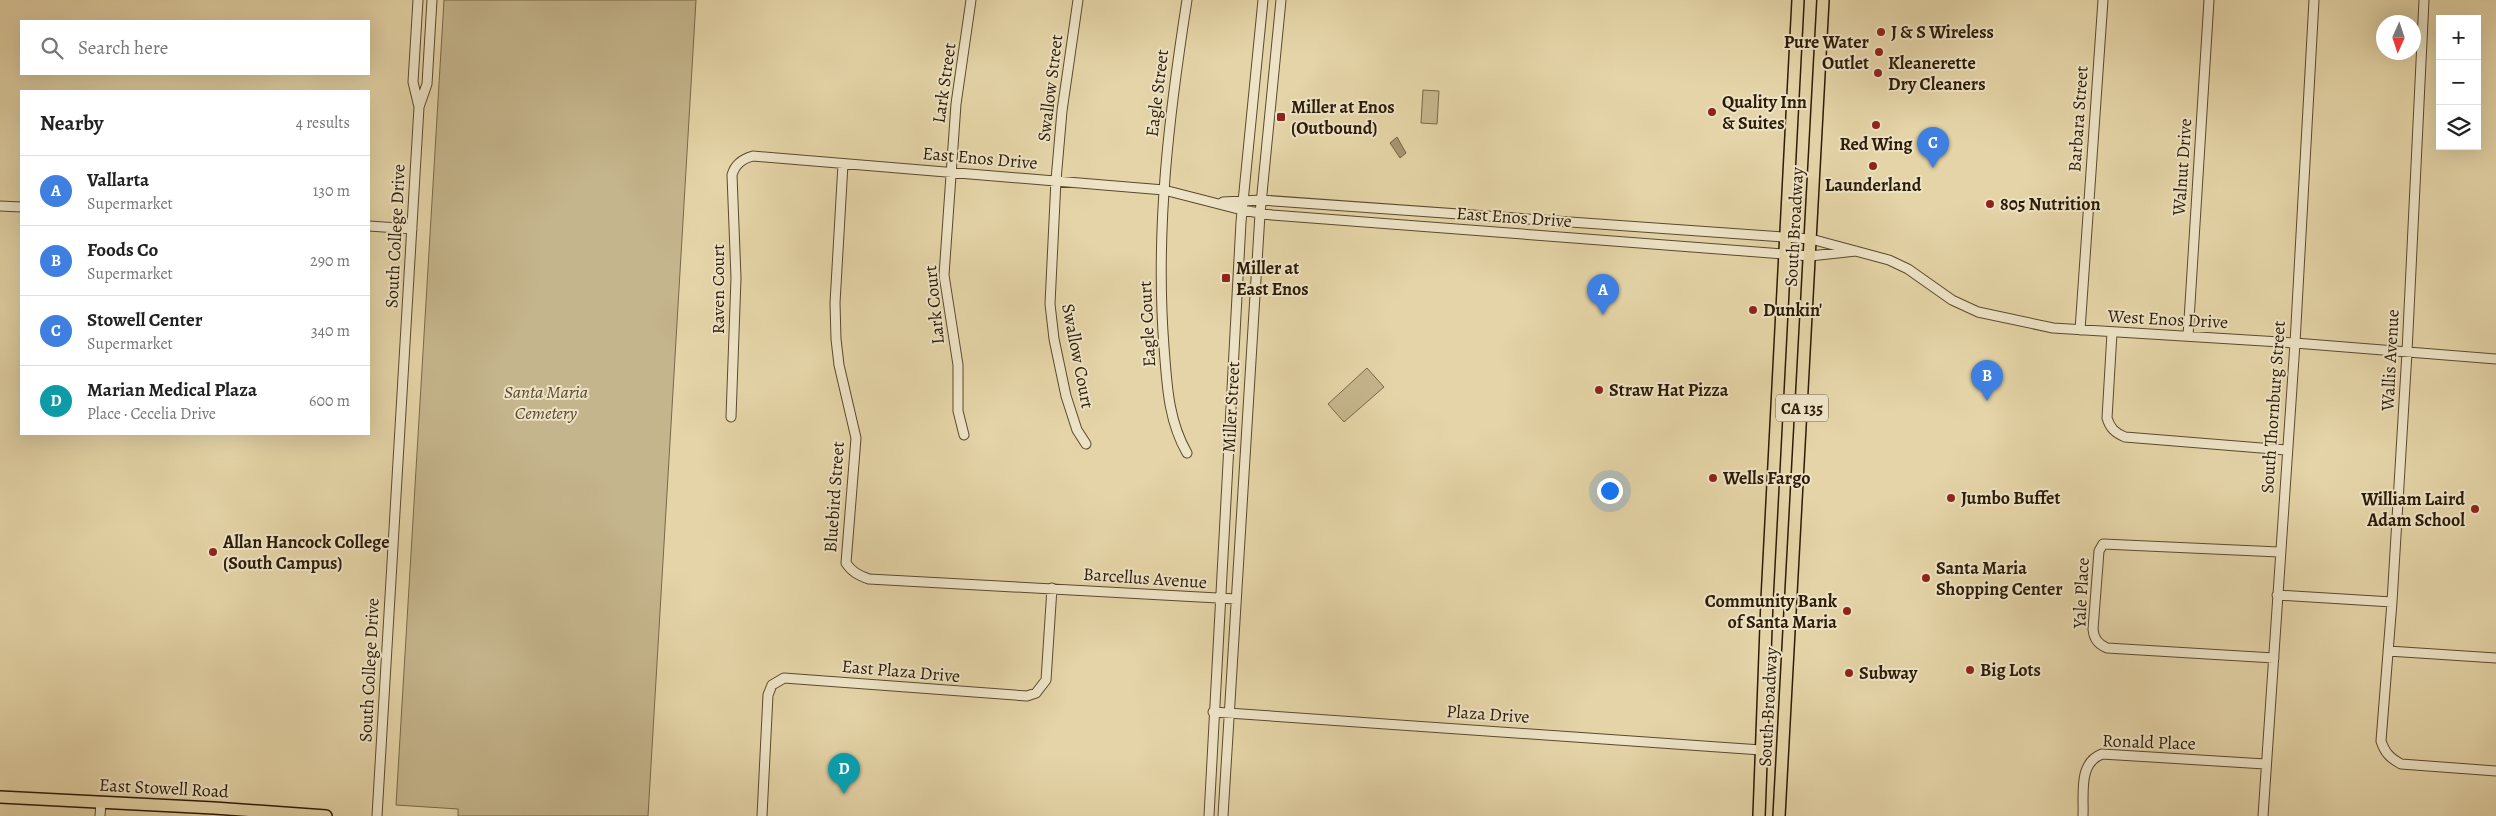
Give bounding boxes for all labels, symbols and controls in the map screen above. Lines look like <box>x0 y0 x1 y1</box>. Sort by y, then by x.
north arrow <box>2376 15 2421 60</box>
map controls <box>2436 15 2481 150</box>
button: + <box>2436 15 2481 60</box>
search box <box>20 20 370 75</box>
place label: J & S Wireless <box>1891 20 1994 44</box>
marker: J & S Wireless <box>1875 26 1887 38</box>
place label: Pure Water Outlet <box>1784 30 1870 75</box>
street label: Swallow Street <box>1032 33 1068 143</box>
icon: search <box>38 34 66 62</box>
text: Search here <box>78 35 168 61</box>
street label: Lark Street <box>926 41 962 125</box>
marker: Pure Water Outlet <box>1873 46 1885 58</box>
street label: Eagle Street <box>1140 48 1174 138</box>
place label: Kleanerette Dry Cleaners <box>1888 51 1986 96</box>
button: − <box>2436 60 2481 105</box>
street label: Barbara Street <box>2062 65 2094 173</box>
marker: Kleanerette Dry Cleaners <box>1872 67 1884 79</box>
place label: Quality Inn & Suites <box>1722 90 1807 135</box>
place label: Miller at Enos (Outbound) <box>1291 95 1395 140</box>
button: layers <box>2436 105 2481 150</box>
marker: Quality Inn & Suites <box>1706 106 1718 118</box>
text: Nearby <box>40 109 103 137</box>
marker: Miller at Enos (Outbound) <box>1275 111 1287 123</box>
text: 4 results <box>296 112 350 134</box>
street label: Walnut Drive <box>2167 117 2197 218</box>
marker: Red Wing <box>1870 119 1882 131</box>
pin: C <box>1917 127 1949 168</box>
place label: Red Wing <box>1839 132 1913 156</box>
street label: East Enos Drive <box>921 141 1039 175</box>
marker: Launderland <box>1867 160 1879 172</box>
street label: South College Drive <box>379 163 411 309</box>
street label: South Broadway <box>1779 166 1809 287</box>
text: Vallarta <box>87 167 149 193</box>
place label: Launderland <box>1825 173 1922 197</box>
text: A <box>51 180 61 202</box>
text: 130 m <box>313 180 350 202</box>
place label: 805 Nutrition <box>2000 192 2101 216</box>
text: Supermarket <box>87 193 173 215</box>
marker: 805 Nutrition <box>1984 198 1996 210</box>
street label: East Enos Drive <box>1456 201 1572 233</box>
text: Foods Co <box>87 237 158 263</box>
street label: Raven Court <box>706 244 730 334</box>
text: B <box>51 250 61 272</box>
text: 290 m <box>310 250 350 272</box>
place label: Miller at East Enos <box>1236 256 1309 301</box>
text: Supermarket <box>87 263 173 285</box>
street label: Lark Court <box>918 264 950 346</box>
marker: Miller at East Enos <box>1220 272 1232 284</box>
pin: A <box>1587 274 1619 315</box>
street label: Eagle Court <box>1133 280 1161 368</box>
place label: Dunkin' <box>1763 298 1822 322</box>
street label: Swallow Court <box>1056 302 1100 410</box>
marker: Dunkin' <box>1747 304 1759 316</box>
street label: West Enos Drive <box>2106 304 2229 334</box>
text: Stowell Center <box>87 307 203 333</box>
street label: Wallis Avenue <box>2375 308 2405 413</box>
text: C <box>51 320 61 342</box>
text: 340 m <box>311 320 350 342</box>
street label: South Thornburg Street <box>2255 320 2291 494</box>
text: Supermarket <box>87 333 173 355</box>
pin: B <box>1971 360 2003 401</box>
street label: Miller Street <box>1217 361 1245 453</box>
text: Marian Medical Plaza <box>87 377 257 403</box>
place label: Straw Hat Pizza <box>1609 378 1729 402</box>
park label: Santa Maria Cemetery <box>504 380 588 425</box>
marker: Straw Hat Pizza <box>1593 384 1605 396</box>
text: D <box>50 390 62 412</box>
text: 600 m <box>309 390 350 412</box>
road number: CA 135 <box>1776 394 1828 422</box>
text: Place · Cecelia Drive <box>87 403 216 425</box>
street label: Bluebird Street <box>818 441 850 553</box>
place label: Wells Fargo <box>1722 466 1811 490</box>
marker: Wells Fargo <box>1707 472 1719 484</box>
your location <box>1597 478 1623 504</box>
place label: Jumbo Buffet <box>1961 486 2060 510</box>
place label: William Laird Adam School <box>2360 487 2465 532</box>
marker: Jumbo Buffet <box>1945 492 1957 504</box>
marker: William Laird Adam School <box>2469 503 2481 515</box>
place label: Allan Hancock College (South Campus) <box>222 530 390 575</box>
marker: Allan Hancock College (South Campus) <box>207 546 219 558</box>
place label: Santa Maria Shopping Center <box>1936 556 2063 601</box>
street label: Yale Place <box>2067 557 2095 630</box>
street label: Barcellus Avenue <box>1082 562 1208 594</box>
marker: Santa Maria Shopping Center <box>1920 572 1932 584</box>
place label: Community Bank of Santa Maria <box>1705 589 1838 634</box>
street label: South College Drive <box>353 597 385 743</box>
marker: Community Bank of Santa Maria <box>1841 605 1853 617</box>
street label: South Broadway <box>1753 646 1783 767</box>
street label: East Plaza Drive <box>841 654 961 688</box>
place label: Big Lots <box>1980 658 2041 682</box>
place label: Subway <box>1859 661 1918 685</box>
marker: Big Lots <box>1964 664 1976 676</box>
marker: Subway <box>1843 667 1855 679</box>
street label: Plaza Drive <box>1446 699 1530 729</box>
street label: Ronald Place <box>2102 728 2196 756</box>
pin: D <box>828 753 860 794</box>
street label: East Stowell Road <box>99 773 230 803</box>

